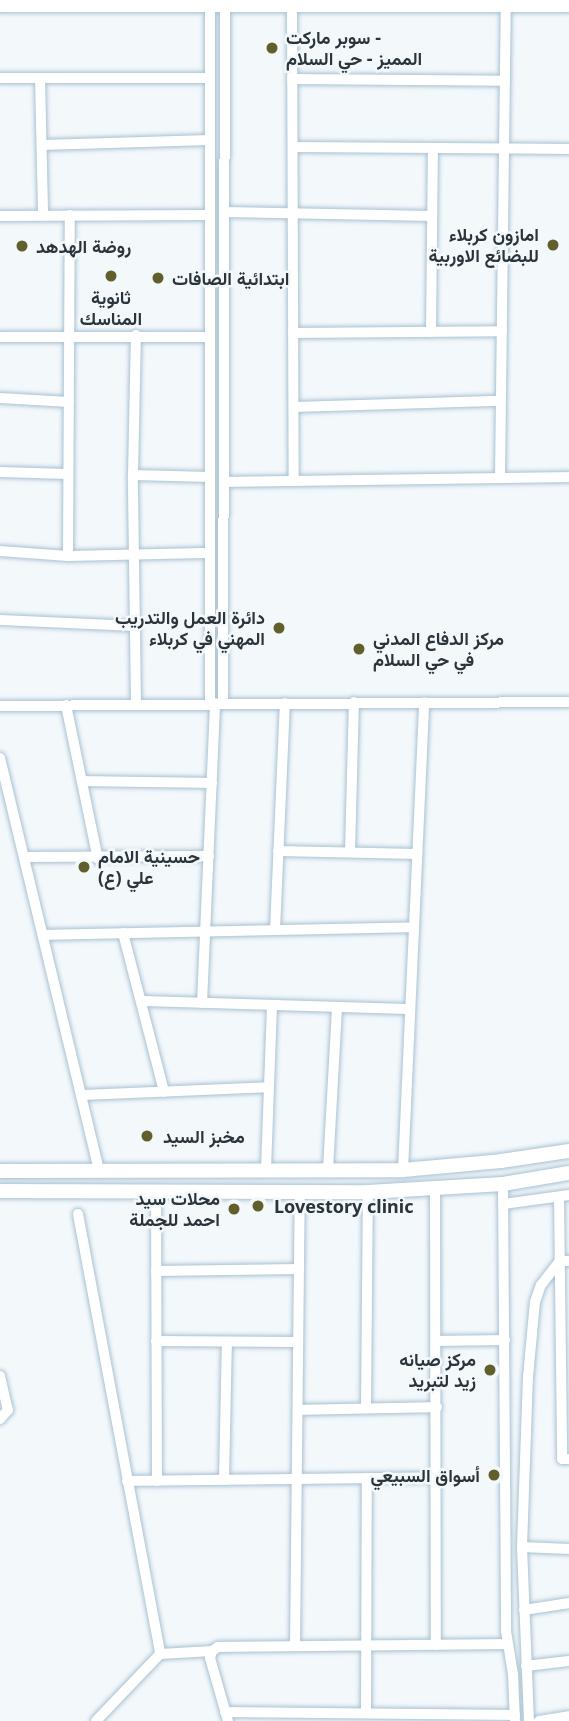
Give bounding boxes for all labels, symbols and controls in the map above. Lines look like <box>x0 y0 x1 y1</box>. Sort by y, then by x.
place label: سوبر ماركت - المميز - حي السلام <box>286 27 422 70</box>
marker: سوبر ماركت - المميز - حي السلام <box>264 40 280 56</box>
place label: امازون كربلاء للبضائع الاوربية <box>428 224 539 266</box>
place label: روضة الهدهد <box>36 235 131 257</box>
marker: امازون كربلاء للبضائع الاوربية <box>545 237 561 253</box>
marker: روضة الهدهد <box>14 238 30 254</box>
place label: ابتدائية الصافات <box>172 267 289 289</box>
marker: ثانوية المناسك <box>103 268 119 284</box>
marker: ابتدائية الصافات <box>150 270 166 286</box>
place label: ثانوية المناسك <box>80 287 142 330</box>
place label: دائرة العمل والتدريب المهني في كربلاء <box>115 607 265 650</box>
marker: دائرة العمل والتدريب المهني في كربلاء <box>271 620 287 636</box>
place label: مركز الدفاع المدني في حي السلام <box>373 628 504 670</box>
marker: مركز الدفاع المدني في حي السلام <box>351 641 367 657</box>
place label: حسينية الامام علي (ع) <box>98 846 200 888</box>
marker: حسينية الامام علي (ع) <box>76 859 92 875</box>
place label: مخبز السيد <box>163 1125 245 1147</box>
marker: مخبز السيد <box>137 1126 157 1146</box>
place label: محلات سيد احمد للجملة <box>129 1188 220 1230</box>
place label: Lovestory clinic <box>274 1195 413 1217</box>
marker: Lovestory clinic <box>248 1196 268 1216</box>
marker: محلات سيد احمد للجملة <box>226 1201 242 1217</box>
place label: مركز صيانه زيد لتبريد <box>399 1349 476 1392</box>
marker: مركز صيانه زيد لتبريد <box>482 1362 498 1378</box>
place label: أسواق السبيعي <box>370 1464 480 1486</box>
marker: أسواق السبيعي <box>486 1467 502 1483</box>

